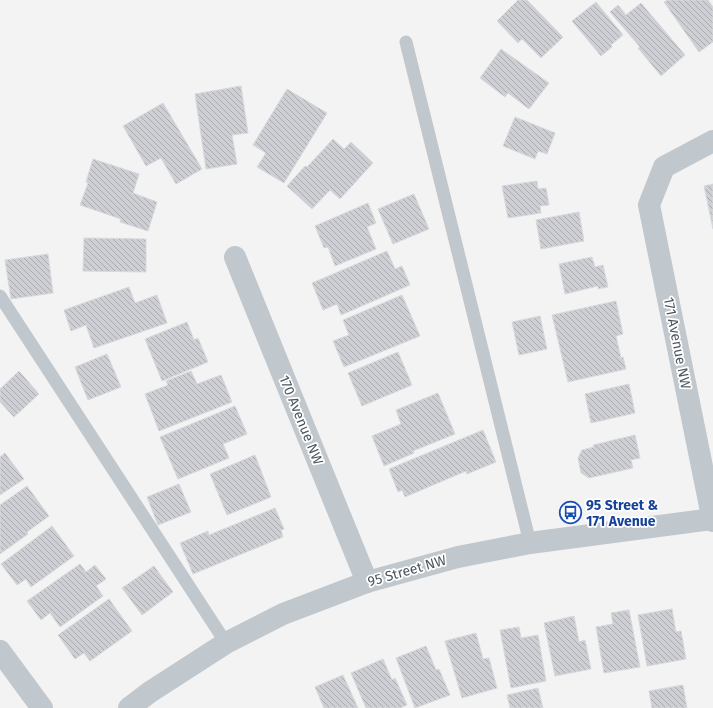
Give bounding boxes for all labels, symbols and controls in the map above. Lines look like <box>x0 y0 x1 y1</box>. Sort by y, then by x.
street label: 171 Avenue NW <box>660 296 694 391</box>
street label: 170 Avenue NW <box>275 373 327 468</box>
place label: 95 Street & 171 Avenue <box>586 497 658 530</box>
bus stop icon: 95 Street & 171 Avenue <box>557 500 583 526</box>
street label: 95 Street NW <box>366 552 449 590</box>

